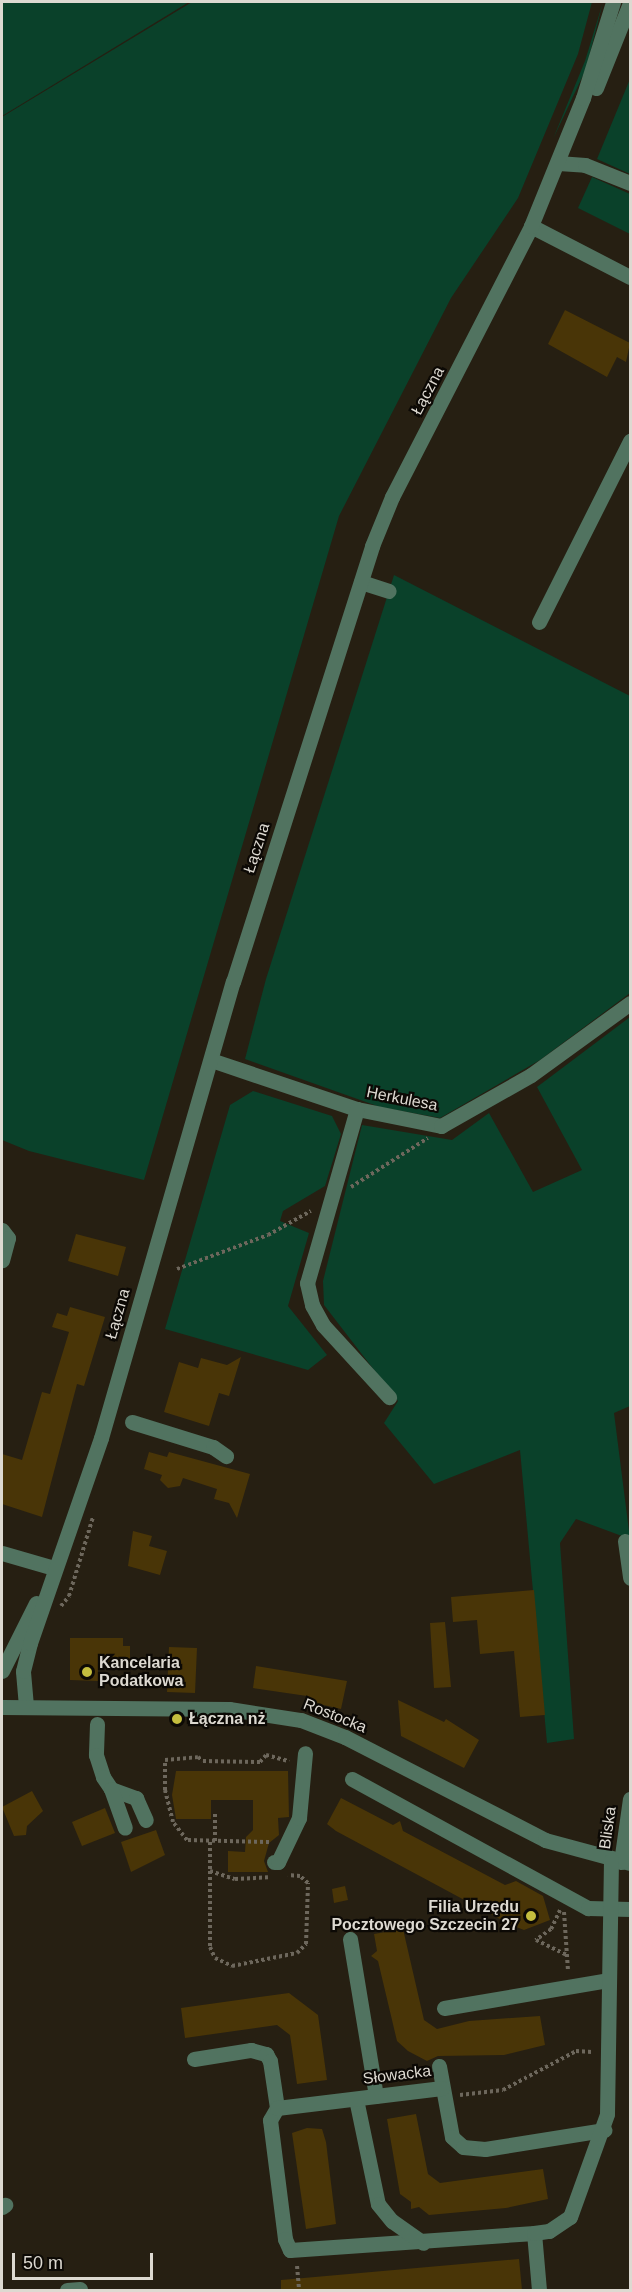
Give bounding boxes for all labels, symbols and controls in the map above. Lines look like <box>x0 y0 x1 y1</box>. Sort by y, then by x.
street label: Łączna <box>407 364 449 418</box>
street label: Łączna <box>240 820 274 876</box>
street label: Herkulesa <box>365 1083 439 1115</box>
street label: Łączna <box>102 1287 134 1341</box>
place label: Kancelaria Podatkowa <box>99 1653 183 1691</box>
marker: Kancelaria Podatkowa <box>80 1665 94 1679</box>
street label: Rostocka <box>300 1695 370 1737</box>
place label: Łączna nż <box>189 1709 265 1729</box>
marker: Łączna nż <box>170 1712 184 1726</box>
street label: Bliska <box>596 1806 620 1850</box>
place label: Filia Urzędu Pocztowego Szczecin 27 <box>331 1897 519 1935</box>
marker: Filia Urzędu Pocztowego Szczecin 27 <box>524 1909 538 1923</box>
street label: Słowacka <box>362 2061 432 2089</box>
scale bar <box>15 2241 156 2279</box>
text: 50 m <box>23 2253 63 2273</box>

